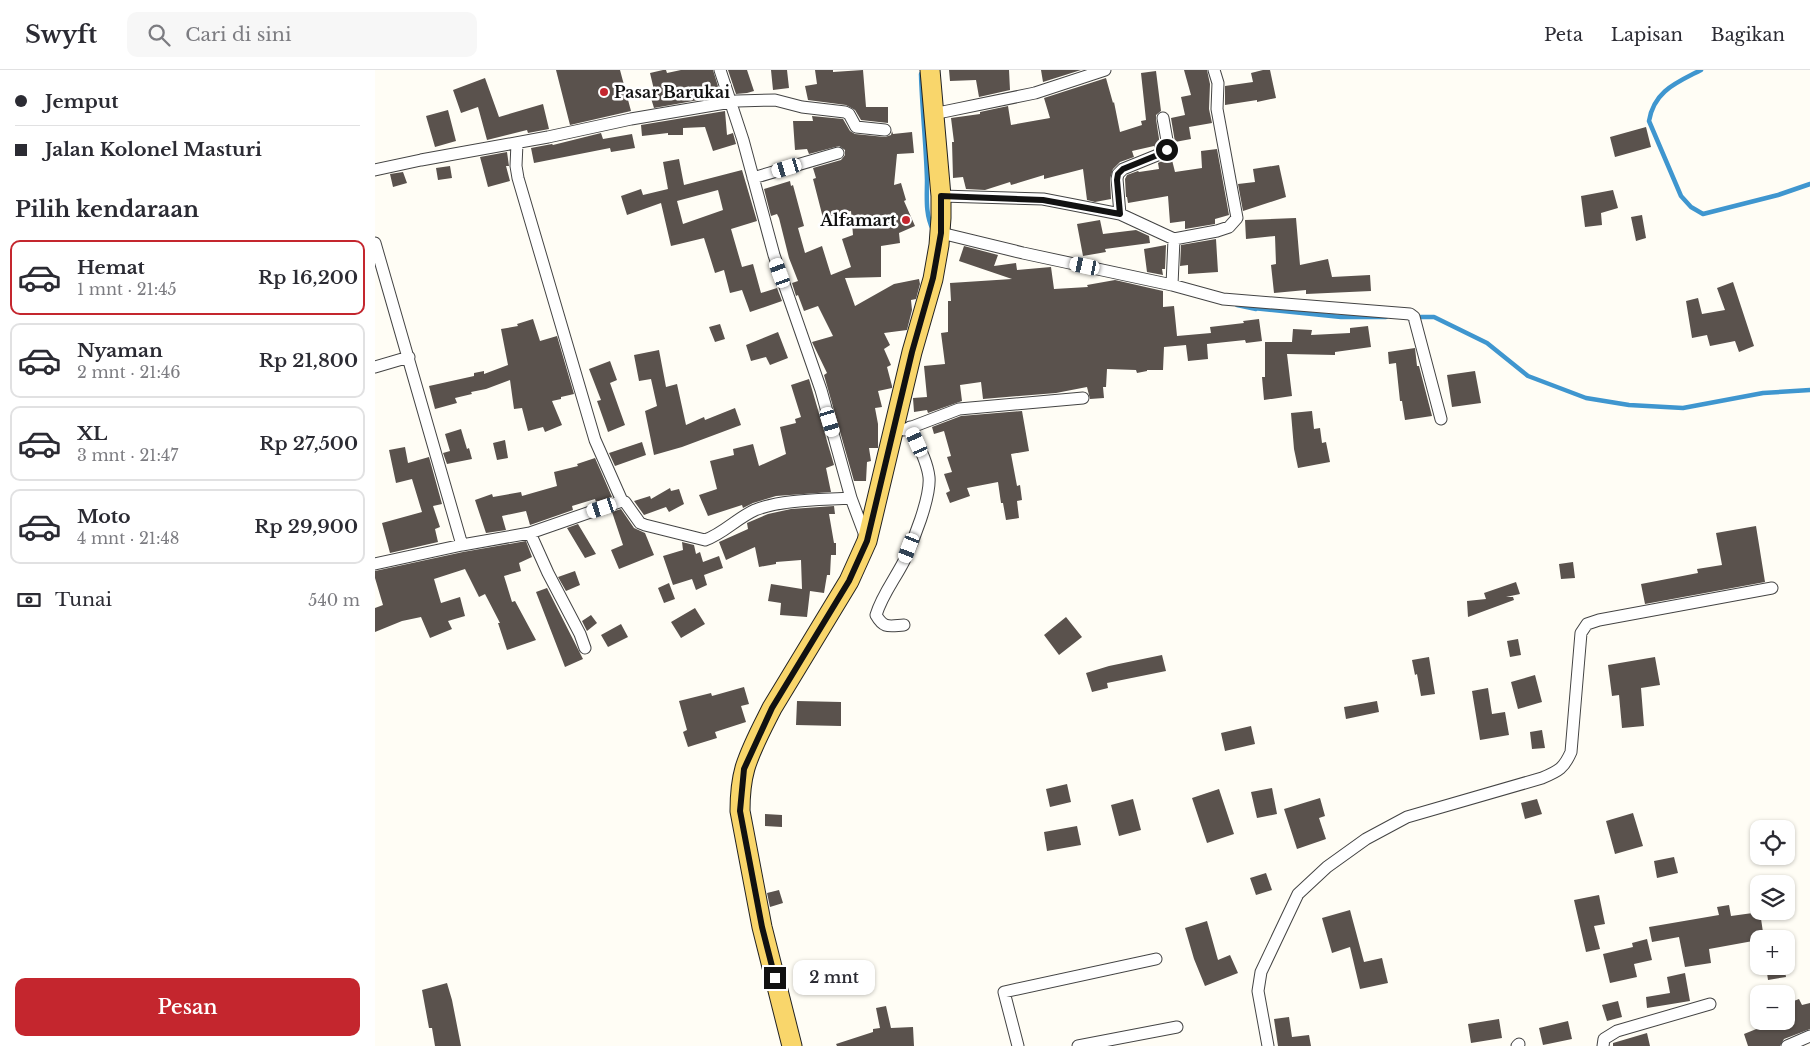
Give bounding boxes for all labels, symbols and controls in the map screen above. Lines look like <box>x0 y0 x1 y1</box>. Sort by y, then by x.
search box <box>127 12 477 57</box>
text: Swyft <box>25 20 97 49</box>
icon: search <box>145 21 173 49</box>
text: Cari di sini <box>185 23 291 46</box>
text: Peta <box>1544 24 1583 46</box>
text: Lapisan <box>1611 24 1683 46</box>
text: Bagikan <box>1711 24 1785 46</box>
place label: Pasar Barukai <box>614 82 730 102</box>
marker: Pasar Barukai <box>598 86 610 98</box>
text: Jemput <box>45 90 119 113</box>
text: Jalan Kolonel Masturi <box>45 138 262 161</box>
route start <box>1156 139 1178 161</box>
car <box>770 156 803 180</box>
text: Pilih kendaraan <box>15 196 199 223</box>
place label: Alfamart <box>819 210 897 230</box>
marker: Alfamart <box>900 214 912 226</box>
icon: car <box>17 255 62 300</box>
text: Hemat <box>77 256 145 279</box>
car <box>767 256 792 290</box>
car <box>1068 256 1101 276</box>
text: Rp 16,200 <box>258 266 358 289</box>
text: 1 mnt · 21:45 <box>77 279 177 299</box>
icon: car <box>17 338 62 383</box>
text: Nyaman <box>77 339 163 362</box>
text: Rp 21,800 <box>259 349 358 372</box>
text: 2 mnt · 21:46 <box>77 362 181 382</box>
car <box>818 405 841 439</box>
icon: car <box>17 421 62 466</box>
text: XL <box>77 422 107 445</box>
car <box>904 425 929 459</box>
text: Rp 27,500 <box>259 432 358 455</box>
text: 3 mnt · 21:47 <box>77 445 178 465</box>
car <box>585 496 618 520</box>
icon: car <box>17 504 62 549</box>
text: Moto <box>77 505 131 528</box>
text: Rp 29,900 <box>254 515 358 538</box>
text: 4 mnt · 21:48 <box>77 528 180 548</box>
car <box>896 531 921 565</box>
icon: cash <box>15 586 43 614</box>
text: Tunai <box>55 588 112 611</box>
text: 540 m <box>308 590 360 610</box>
map controls <box>1750 820 1795 1030</box>
button: locate <box>1750 820 1795 865</box>
button: layers <box>1750 875 1795 920</box>
button: + <box>1750 930 1795 975</box>
callout: 2 mnt <box>793 960 875 996</box>
route end <box>764 967 786 989</box>
text: 2 mnt <box>809 967 859 987</box>
button: Pesan <box>15 978 360 1036</box>
button: − <box>1750 985 1795 1030</box>

